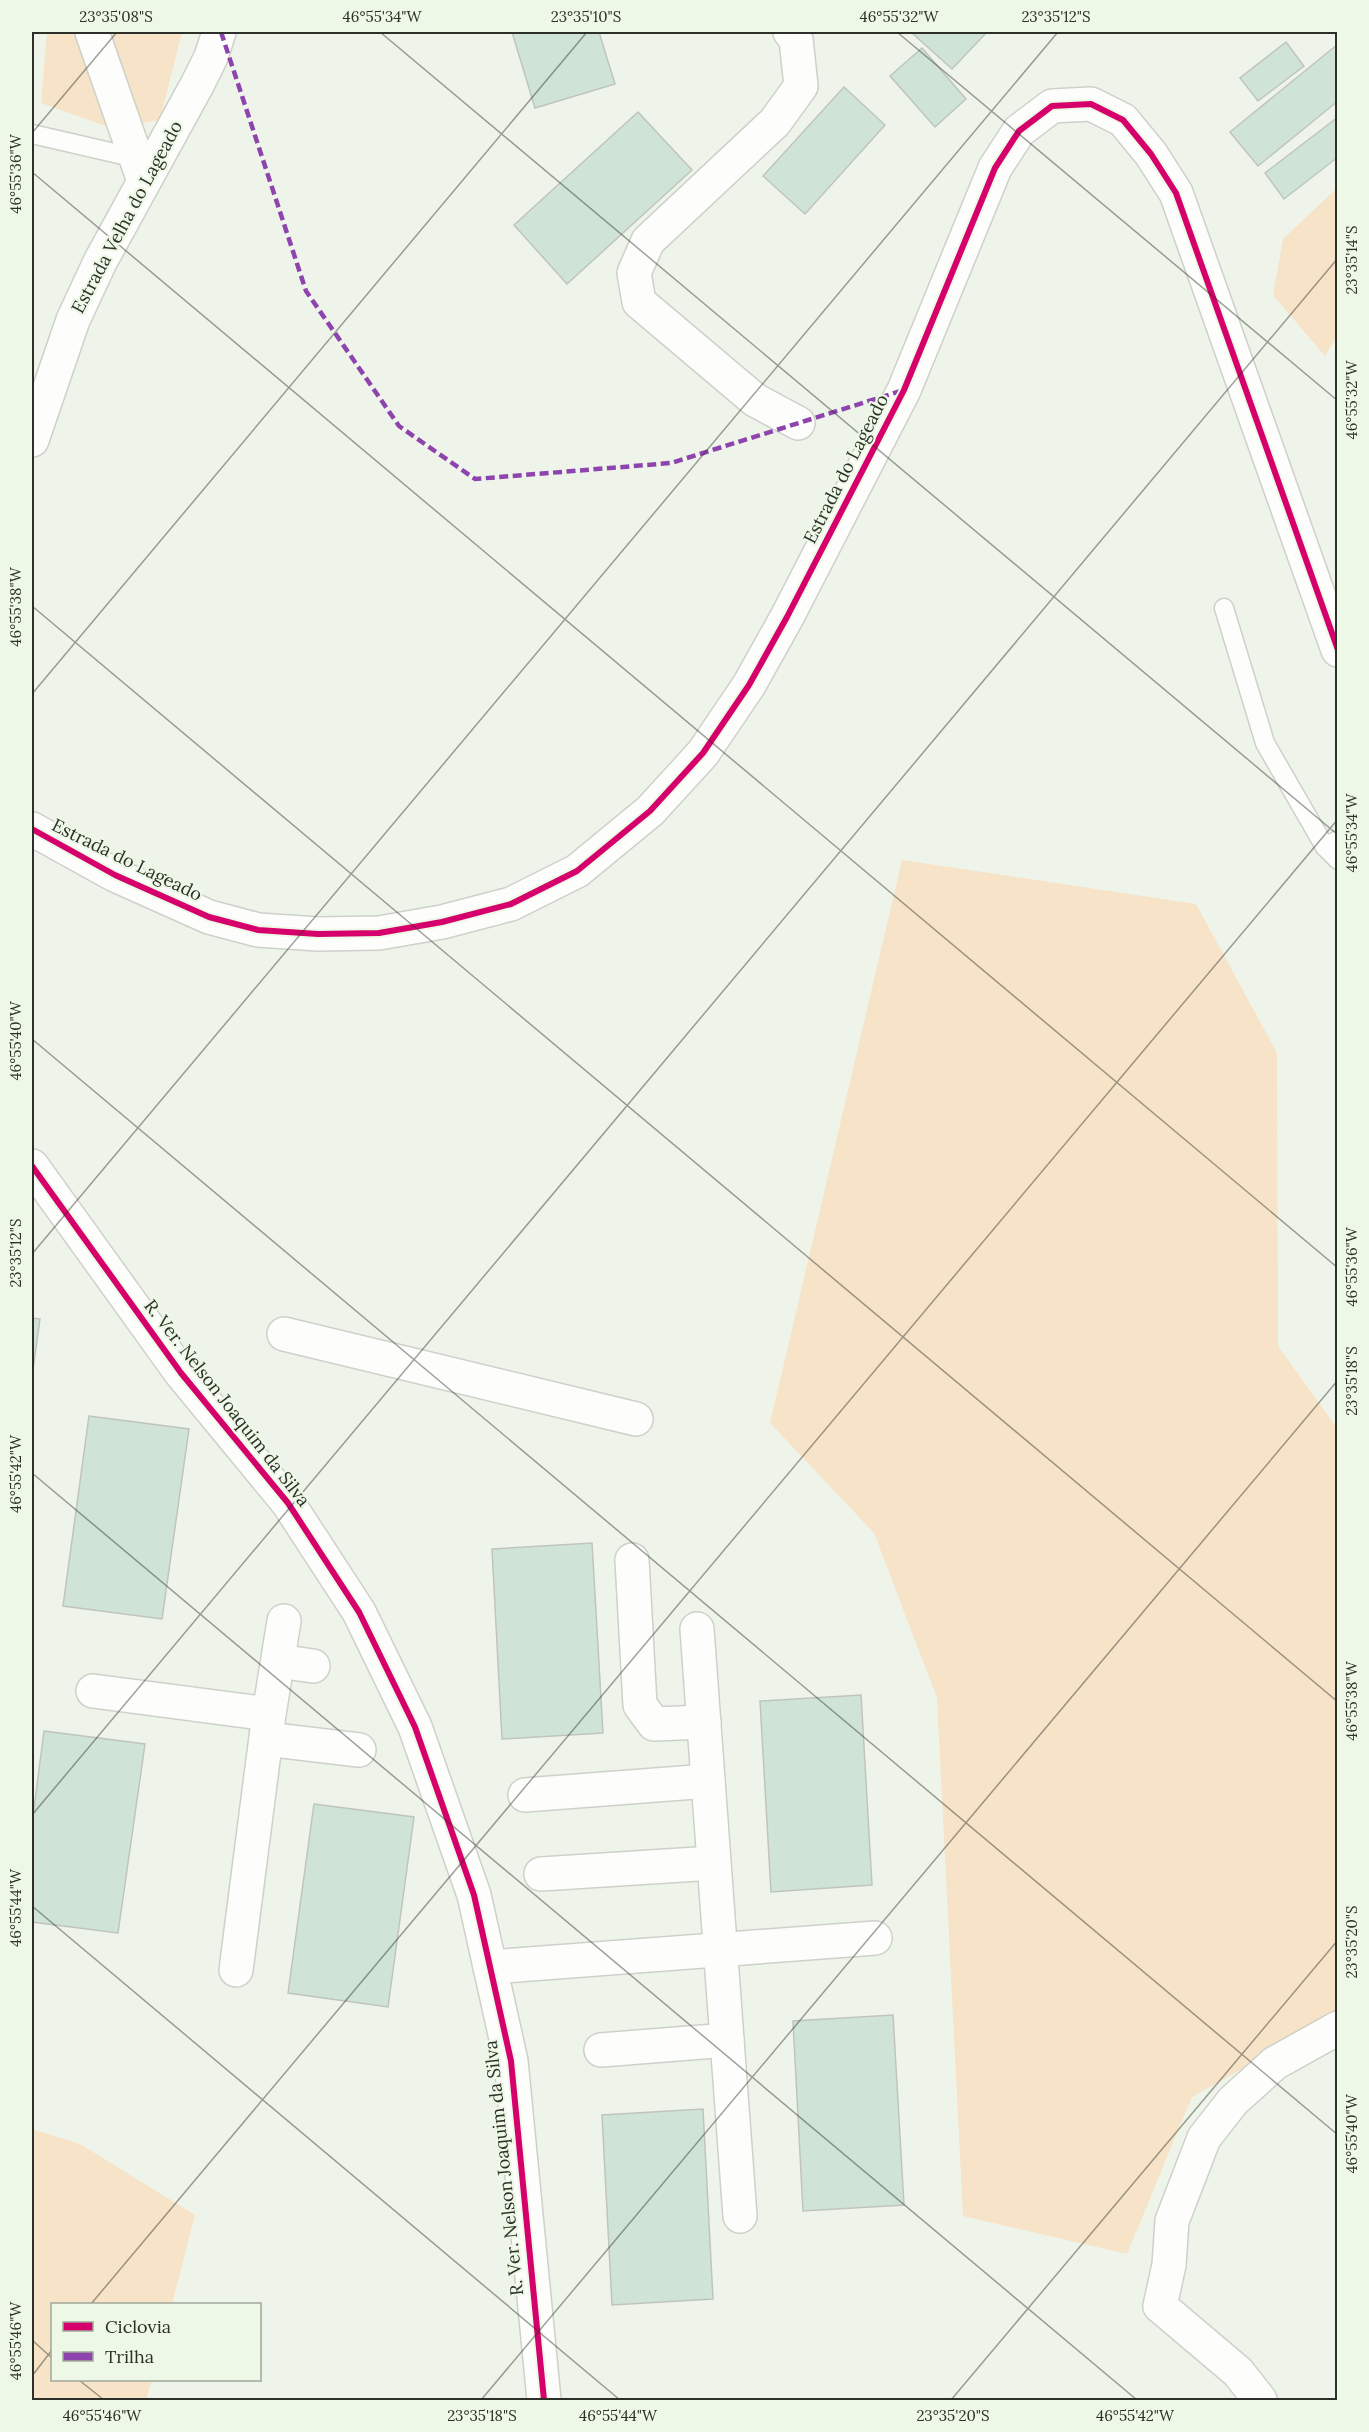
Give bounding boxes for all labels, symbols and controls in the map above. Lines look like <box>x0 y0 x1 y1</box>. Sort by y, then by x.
text: 23°35'08"S <box>79 7 153 26</box>
text: 46°55'34"W <box>343 7 422 26</box>
text: 23°35'10"S <box>551 7 621 26</box>
text: 46°55'32"W <box>860 7 940 26</box>
text: 23°35'12"S <box>1021 7 1091 26</box>
street label: Estrada Velha do Lageado <box>66 116 187 317</box>
text: 46°55'36"W <box>6 133 25 214</box>
text: 23°35'14"S <box>1342 225 1361 295</box>
text: 46°55'32"W <box>1342 359 1361 439</box>
street label: Estrada do Lageado <box>798 390 893 547</box>
text: 46°55'38"W <box>6 566 25 647</box>
text: 46°55'34"W <box>1342 793 1361 872</box>
street label: Estrada do Lageado <box>48 813 206 906</box>
text: 46°55'40"W <box>6 1000 25 1081</box>
text: 23°35'12"S <box>6 1218 25 1288</box>
text: 46°55'36"W <box>1342 1226 1361 1307</box>
street label: R. Ver. Nelson Joaquim da Silva <box>139 1295 315 1511</box>
text: 23°35'18"S <box>1342 1346 1361 1416</box>
text: 46°55'42"W <box>6 1434 25 1513</box>
text: 46°55'38"W <box>1342 1660 1361 1741</box>
text: 46°55'44"W <box>6 1868 25 1947</box>
text: 23°35'20"S <box>1342 1906 1361 1978</box>
street label: R. Ver. Nelson Joaquim da Silva <box>479 2039 528 2297</box>
text: 46°55'40"W <box>1342 2093 1361 2174</box>
text: 46°55'46"W <box>6 2301 25 2380</box>
legend <box>51 2303 261 2381</box>
text: Ciclovia <box>105 2315 171 2338</box>
text: Trilha <box>105 2345 154 2368</box>
text: 46°55'46"W <box>63 2406 142 2425</box>
text: 23°35'18"S <box>447 2406 517 2425</box>
text: 46°55'44"W <box>579 2406 658 2425</box>
text: 23°35'20"S <box>917 2406 989 2425</box>
text: 46°55'42"W <box>1096 2406 1175 2425</box>

